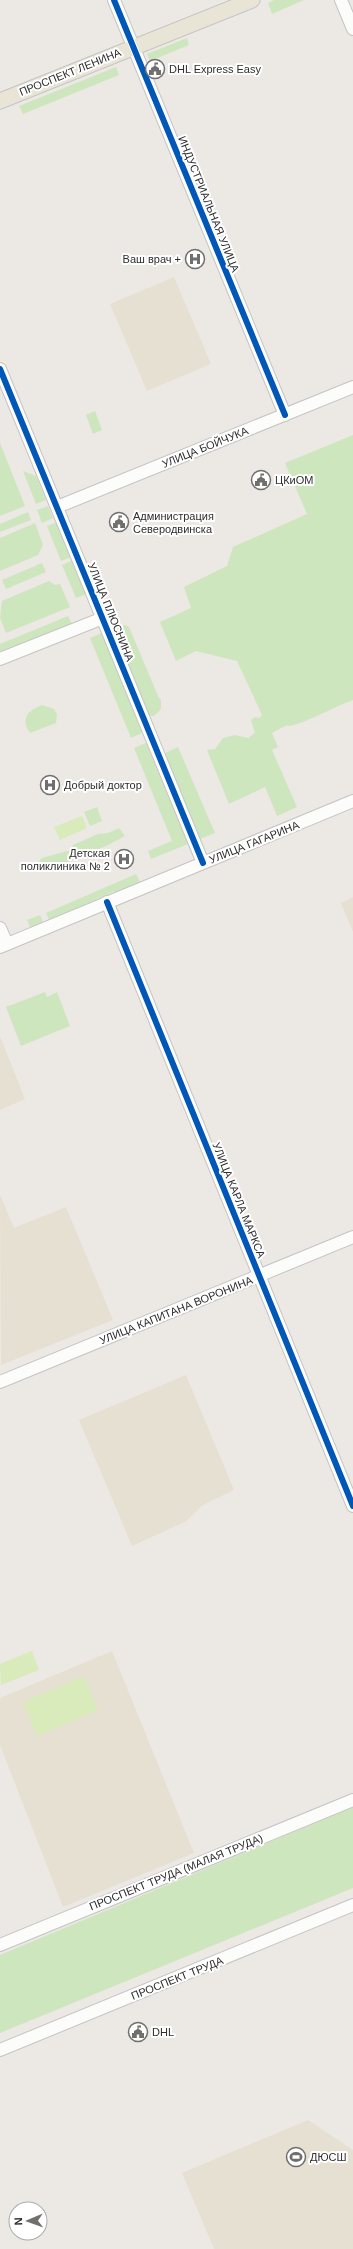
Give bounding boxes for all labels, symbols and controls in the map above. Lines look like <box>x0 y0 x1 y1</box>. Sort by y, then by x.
street label: ПРОСПЕКТ ЛЕНИНА <box>17 46 123 98</box>
public building icon: DHL Express Easy <box>144 58 166 80</box>
place label: DHL Express Easy <box>169 63 261 75</box>
street label: ИНДУСТРИАЛЬНАЯ УЛИЦА <box>176 134 242 274</box>
hospital icon: Ваш врач + <box>184 248 206 270</box>
place label: Ваш врач + <box>123 253 181 265</box>
street label: УЛИЦА БОЙЧУКА <box>160 424 250 470</box>
public building icon: ЦКиОМ <box>250 469 272 491</box>
place label: ЦКиОМ <box>275 474 313 486</box>
place label: Администрация Северодвинска <box>133 510 214 535</box>
public building icon: Администрация Северодвинска <box>108 511 130 533</box>
street label: УЛИЦА ПЛЮСНИНА <box>86 561 137 664</box>
hospital icon: Добрый доктор <box>39 774 61 796</box>
place label: Добрый доктор <box>64 779 142 791</box>
street label: УЛИЦА ГАГАРИНА <box>207 818 301 866</box>
place label: Детская поликлиника № 2 <box>21 847 110 872</box>
hospital icon: Детская поликлиника № 2 <box>113 848 135 870</box>
street label: УЛИЦА КАРЛА МАРКСА <box>210 1140 268 1260</box>
street label: УЛИЦА КАПИТАНА ВОРОНИНА <box>98 1273 255 1346</box>
street label: ПРОСПЕКТ ТРУДА (МАЛАЯ ТРУДА) <box>88 1832 264 1912</box>
street label: ПРОСПЕКТ ТРУДА <box>129 1954 225 2002</box>
public building icon: DHL <box>127 2021 149 2043</box>
place label: DHL <box>152 2026 174 2038</box>
sports icon: ДЮСШ <box>285 2146 307 2168</box>
place label: ДЮСШ <box>310 2151 346 2163</box>
north arrow <box>8 2201 48 2241</box>
text: N <box>12 2217 24 2226</box>

